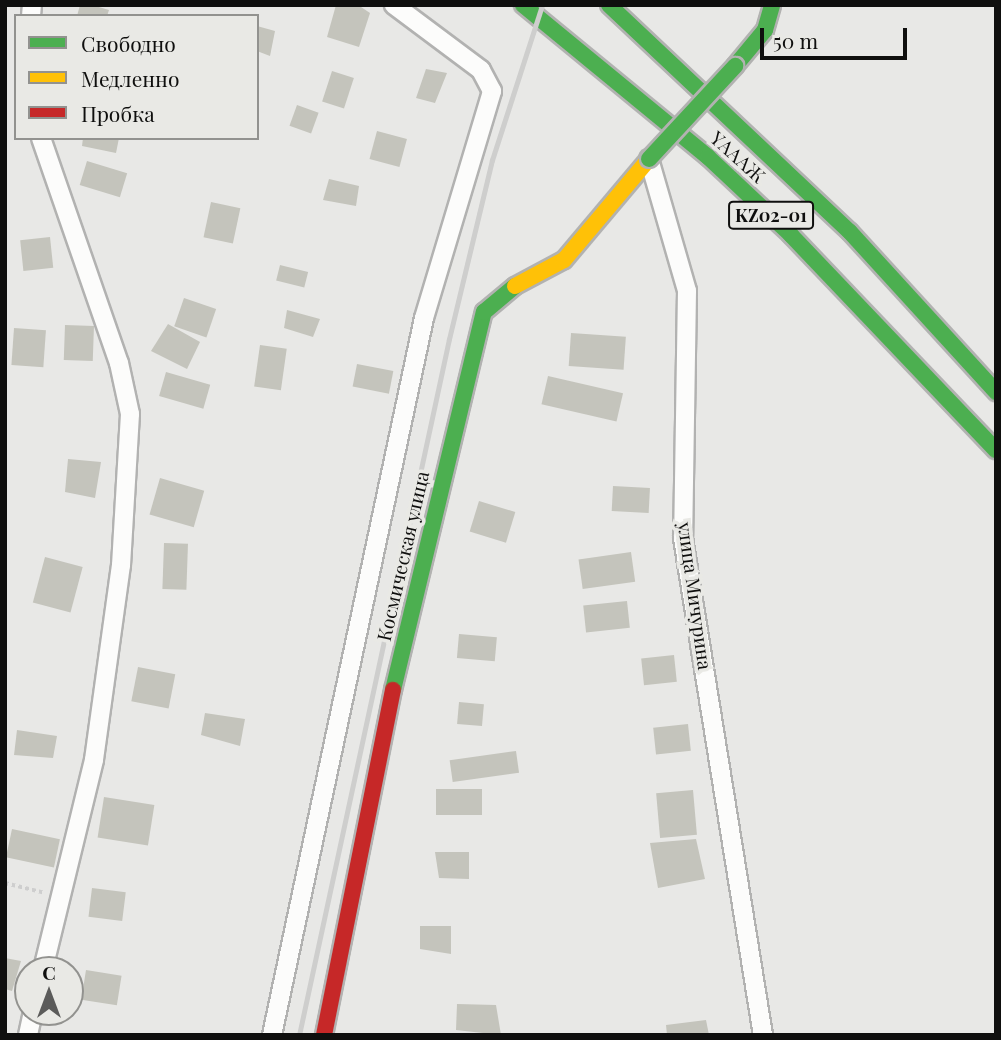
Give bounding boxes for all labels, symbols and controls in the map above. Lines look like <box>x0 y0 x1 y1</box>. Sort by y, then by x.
legend <box>14 14 259 140</box>
scale bar <box>763 14 910 58</box>
text: 50 m <box>773 26 818 54</box>
text: Свободно <box>81 29 176 57</box>
text: Медленно <box>81 64 179 92</box>
text: Пробка <box>81 99 155 127</box>
street label: ҮАААЖ <box>706 127 770 187</box>
road number: KZ02-01 <box>727 200 815 230</box>
street label: Космическая улица <box>372 469 434 643</box>
street label: улица Мичурина <box>673 521 717 671</box>
north arrow <box>14 956 84 1026</box>
text: С <box>42 959 56 985</box>

